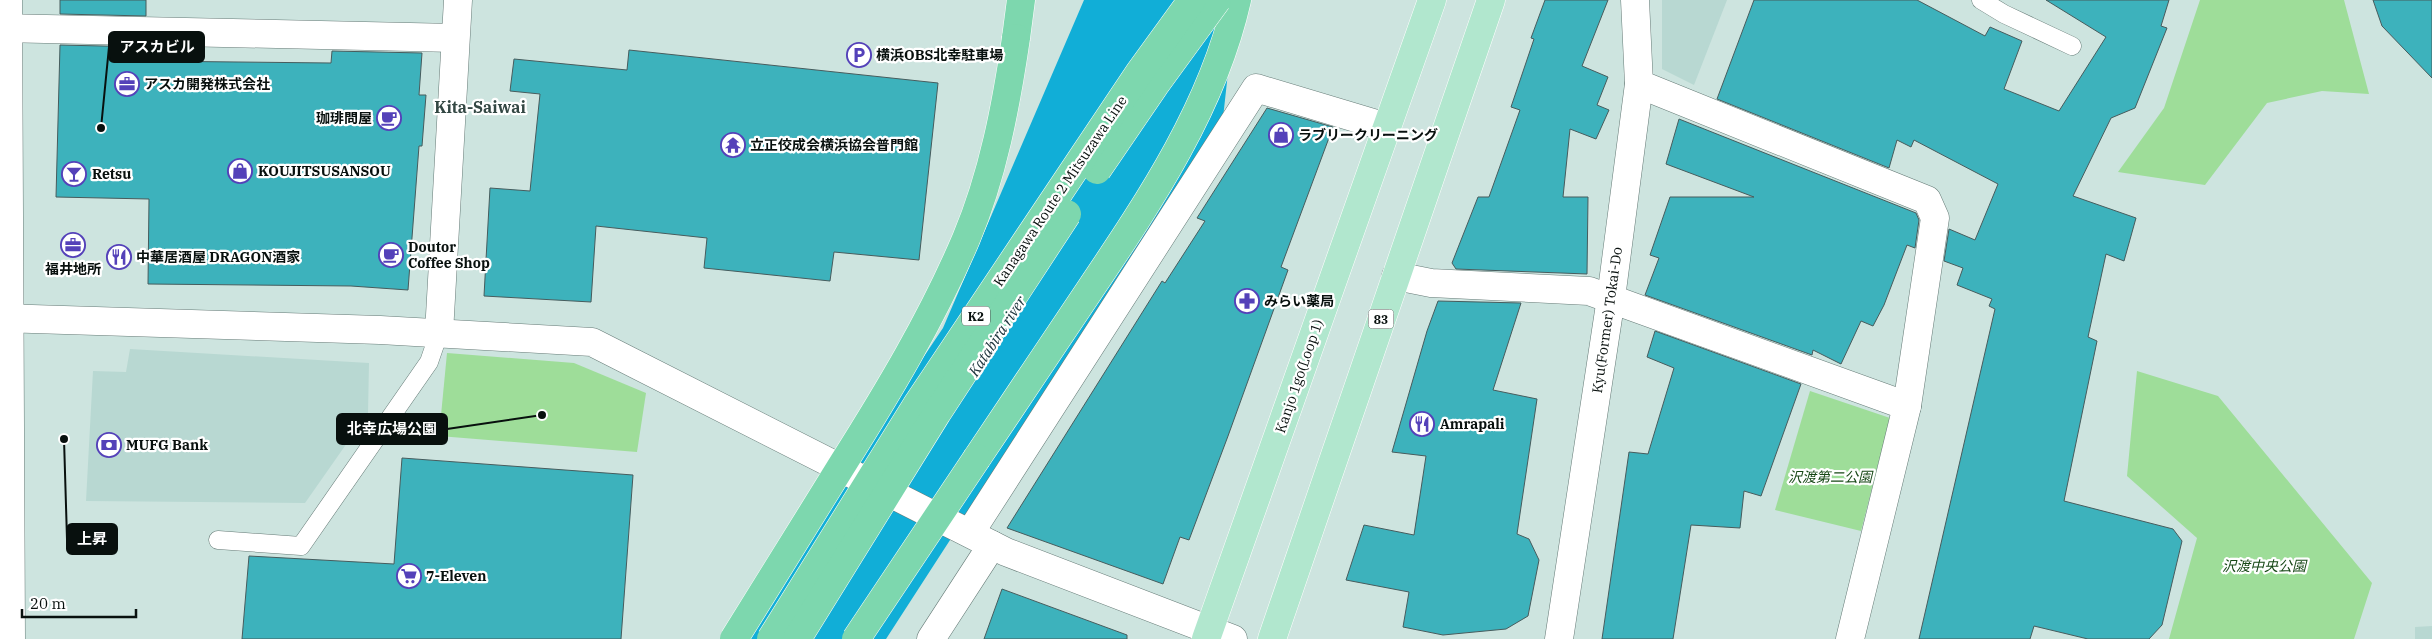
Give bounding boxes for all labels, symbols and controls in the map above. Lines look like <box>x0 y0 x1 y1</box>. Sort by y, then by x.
callout: アスカビル <box>109 32 204 62</box>
text: アスカビル <box>119 37 195 56</box>
parking icon: 横浜OBS北幸駐車場 <box>846 42 872 68</box>
place label: 横浜OBS北幸駐車場 <box>876 46 1003 64</box>
office icon: アスカ開発株式会社 <box>114 71 140 97</box>
place label: アスカ開発株式会社 <box>144 75 270 93</box>
street label: Kanagawa Route 2 Mitsuzawa Line <box>989 92 1131 290</box>
district label: Kita-Saiwai <box>434 97 526 117</box>
cafe icon: 珈琲問屋 <box>376 105 402 131</box>
place label: 珈琲問屋 <box>316 109 372 127</box>
shop icon: ラブリークリーニング <box>1268 122 1294 148</box>
place label: ラブリークリーニング <box>1298 126 1438 144</box>
temple icon: 立正佼成会横浜協会普門館 <box>720 132 746 158</box>
place label: 立正佼成会横浜協会普門館 <box>750 136 918 154</box>
shop icon: KOUJITSUSANSOU <box>227 158 253 184</box>
bar icon: Retsu <box>61 161 87 187</box>
place label: KOUJITSUSANSOU <box>258 162 391 180</box>
place label: Retsu <box>92 165 131 183</box>
office icon: 福井地所 <box>60 232 86 258</box>
place label: Doutor Coffee Shop <box>408 238 490 272</box>
cafe icon: Doutor Coffee Shop <box>378 242 404 268</box>
restaurant icon: 中華居酒屋 DRAGON酒家 <box>106 244 132 270</box>
street label: Kyu(Former) Tokai-Do <box>1588 246 1626 394</box>
place label: 中華居酒屋 DRAGON酒家 <box>136 248 300 266</box>
place label: 福井地所 <box>45 260 101 278</box>
pharmacy icon: みらい薬局 <box>1234 288 1260 314</box>
water label: Katabira river <box>964 292 1030 380</box>
place label: みらい薬局 <box>1264 292 1334 310</box>
road number: K2 <box>962 306 990 326</box>
road number: 83 <box>1368 310 1394 328</box>
street label: Kanjo 1go(Loop 1) <box>1271 317 1327 435</box>
restaurant icon: Amrapali <box>1409 411 1435 437</box>
callout: 北幸広場公園 <box>337 414 447 444</box>
place label: Amrapali <box>1440 415 1505 433</box>
text: 北幸広場公園 <box>347 419 437 438</box>
bank icon: MUFG Bank <box>96 432 122 458</box>
place label: MUFG Bank <box>126 436 208 454</box>
park label: 沢渡第二公園 <box>1788 468 1874 486</box>
callout: 上昇 <box>67 524 117 554</box>
text: 上昇 <box>77 529 107 548</box>
park label: 沢渡中央公園 <box>2222 557 2308 575</box>
supermarket icon: 7-Eleven <box>396 563 422 589</box>
place label: 7-Eleven <box>426 567 486 585</box>
scale bar <box>22 586 136 618</box>
text: 20 m <box>30 594 66 613</box>

